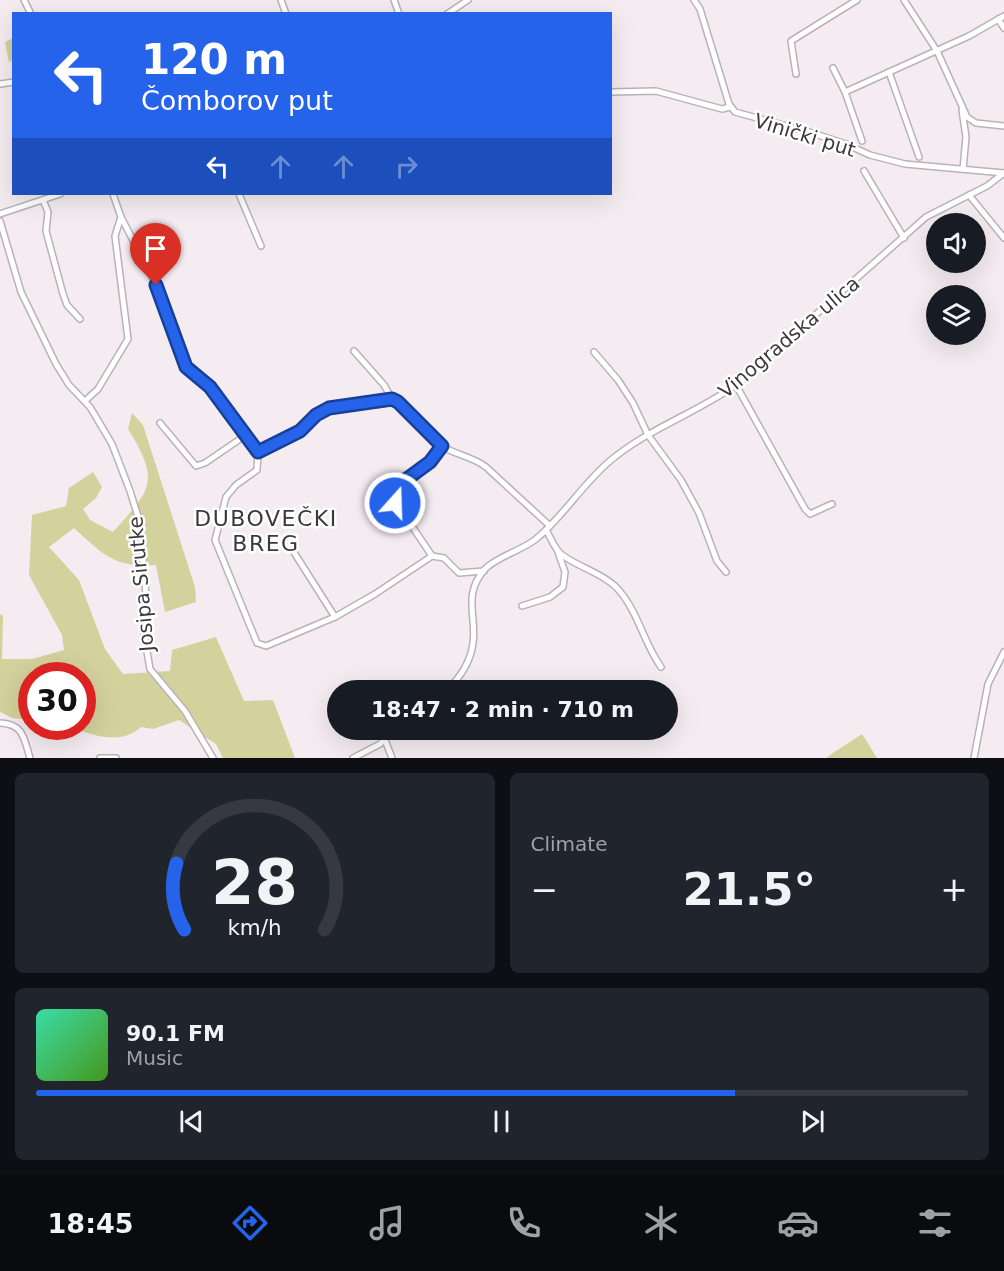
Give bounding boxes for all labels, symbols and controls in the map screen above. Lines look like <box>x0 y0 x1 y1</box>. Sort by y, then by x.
text: 120 m <box>141 35 287 84</box>
icon: left <box>42 36 120 114</box>
text: Čomborov put <box>141 85 333 116</box>
street label: Vinički put <box>751 108 859 162</box>
icon: left <box>201 150 234 183</box>
icon: ahead <box>264 150 297 183</box>
icon: ahead <box>327 150 360 183</box>
icon: right <box>390 150 423 183</box>
map controls <box>926 213 986 345</box>
button: sound <box>926 213 986 273</box>
pin <box>130 223 181 285</box>
icon: arrive <box>139 232 172 265</box>
street label: Vinogradska ulica <box>714 271 864 403</box>
button: layers <box>926 285 986 345</box>
position arrow <box>363 471 427 535</box>
district label: DUBOVEČKI BREG <box>194 506 338 556</box>
street label: Josipa Sirutke <box>123 515 159 655</box>
speed limit sign: 30 <box>18 662 96 740</box>
text: 18:47 · 2 min · 710 m <box>371 697 634 722</box>
text: Climate <box>531 832 607 856</box>
text: 28 <box>211 846 298 919</box>
text: 21.5° <box>682 863 816 916</box>
text: − <box>531 870 558 909</box>
text: + <box>940 870 968 909</box>
text: km/h <box>228 915 282 940</box>
text: 90.1 FM <box>126 1021 225 1046</box>
text: Music <box>126 1046 183 1070</box>
icon: previous <box>175 1105 208 1138</box>
icon: pause <box>485 1105 518 1138</box>
icon: next <box>796 1105 829 1138</box>
icon: directions <box>229 1202 271 1244</box>
icon: music <box>366 1202 408 1244</box>
icon: phone <box>503 1202 545 1244</box>
icon: climate <box>640 1202 682 1244</box>
icon: car <box>777 1202 819 1244</box>
icon: filters <box>914 1202 956 1244</box>
text: 18:45 <box>48 1208 134 1239</box>

